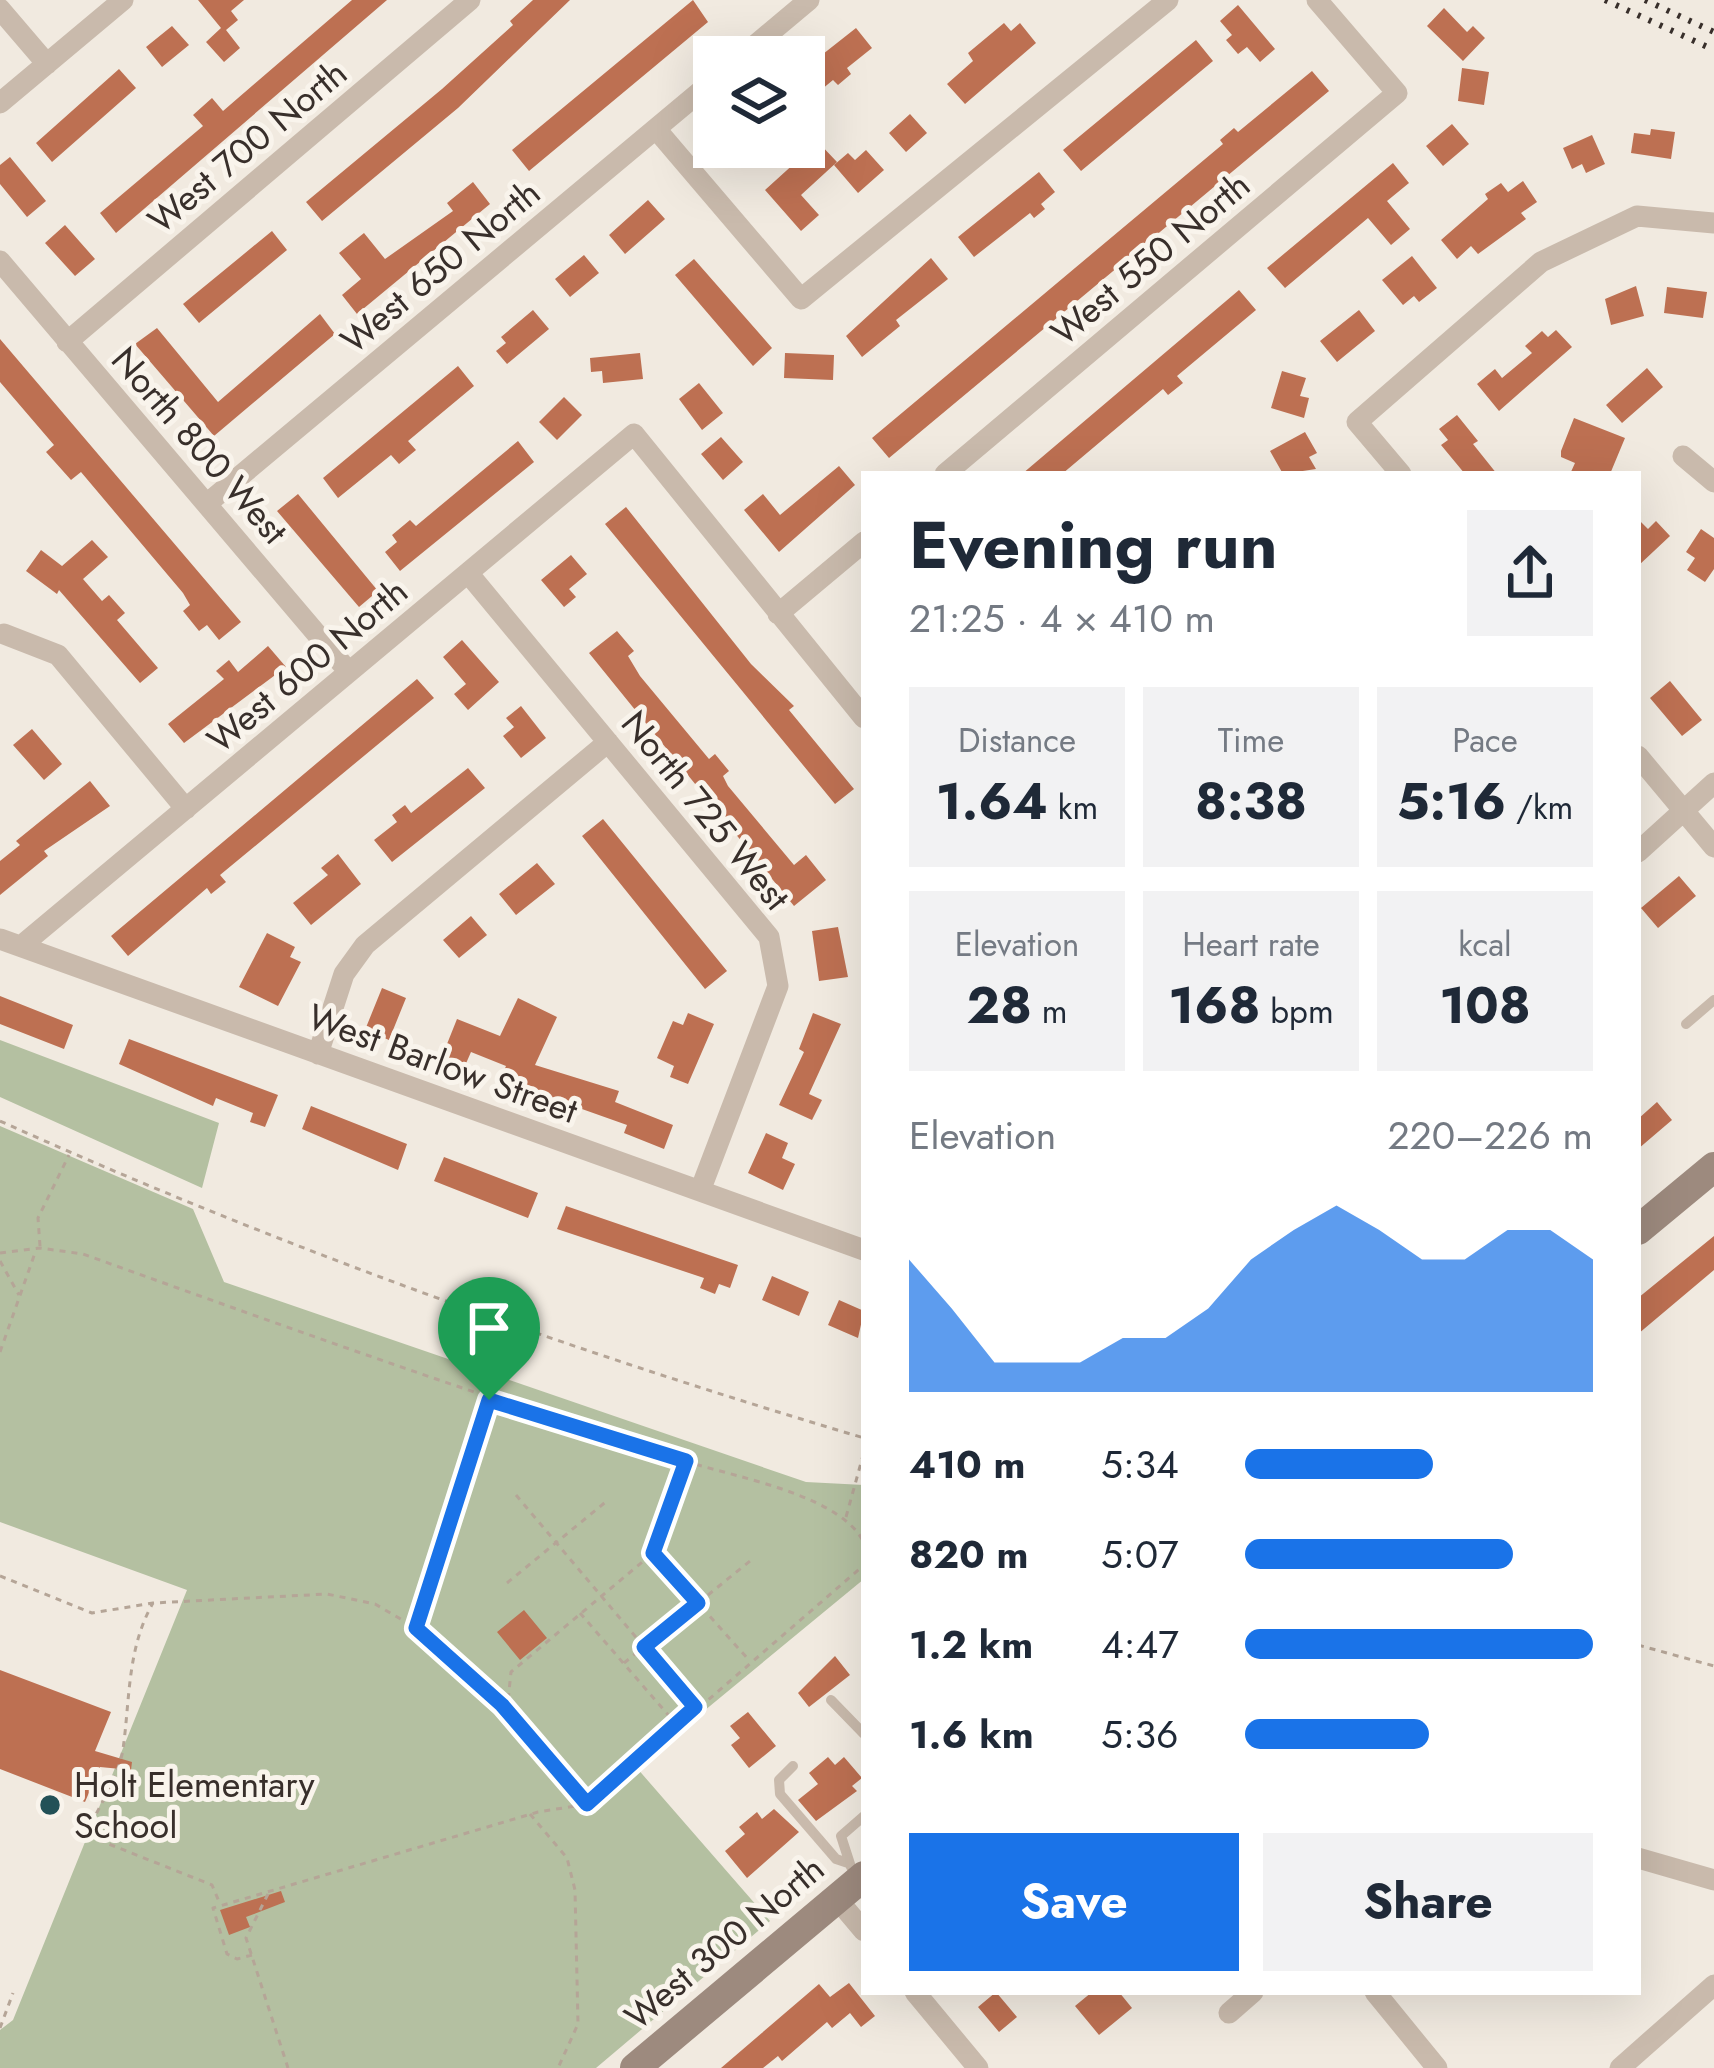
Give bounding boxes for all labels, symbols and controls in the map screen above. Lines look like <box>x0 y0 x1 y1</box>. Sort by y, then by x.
map controls <box>693 36 825 168</box>
button: layers <box>693 36 825 168</box>
street label: West 700 North <box>136 47 358 245</box>
street label: West 550 North <box>1039 159 1261 357</box>
street label: West 650 North <box>329 167 551 365</box>
street label: North 800 West <box>100 335 301 555</box>
text: Evening run <box>909 497 1278 593</box>
button: share <box>1467 510 1593 636</box>
street label: West 600 North <box>196 566 418 764</box>
text: 21:25 · 4 × 410 m <box>909 590 1215 647</box>
street label: North 725 West <box>609 699 803 921</box>
text: Distance <box>958 717 1076 764</box>
text: Time <box>1218 717 1284 764</box>
text: Pace <box>1452 717 1518 764</box>
text: 1.64 <box>936 764 1048 838</box>
text: 8:38 <box>1195 764 1307 838</box>
text: 5:16 <box>1397 764 1506 838</box>
text: km <box>1048 784 1098 831</box>
text: /km <box>1506 784 1573 831</box>
text: Elevation <box>955 921 1079 968</box>
text: Heart rate <box>1182 921 1320 968</box>
text: kcal <box>1458 921 1512 968</box>
text: 28 <box>966 968 1032 1042</box>
text: 168 <box>1168 968 1260 1042</box>
text: 108 <box>1439 968 1531 1042</box>
text: m <box>1032 988 1068 1035</box>
text: bpm <box>1260 988 1334 1035</box>
street label: West Barlow Street <box>301 990 585 1136</box>
text: Elevation <box>909 1107 1056 1164</box>
text: 220–226 m <box>1387 1107 1593 1164</box>
pin <box>438 1277 540 1400</box>
icon: arrive <box>456 1295 522 1361</box>
text: 410 m <box>909 1436 1026 1493</box>
text: 5:34 <box>1101 1436 1179 1493</box>
text: 820 m <box>909 1526 1029 1583</box>
text: 5:07 <box>1101 1526 1179 1583</box>
text: 1.2 km <box>909 1616 1033 1673</box>
text: 4:47 <box>1101 1616 1179 1673</box>
text: 1.6 km <box>909 1706 1034 1763</box>
text: 5:36 <box>1101 1706 1178 1763</box>
place label: Holt Elementary School <box>74 1758 315 1851</box>
marker: Holt Elementary School <box>37 1792 63 1818</box>
button: Save <box>909 1833 1239 1971</box>
button: Share <box>1263 1833 1593 1971</box>
street label: West 300 North <box>613 1843 835 2041</box>

